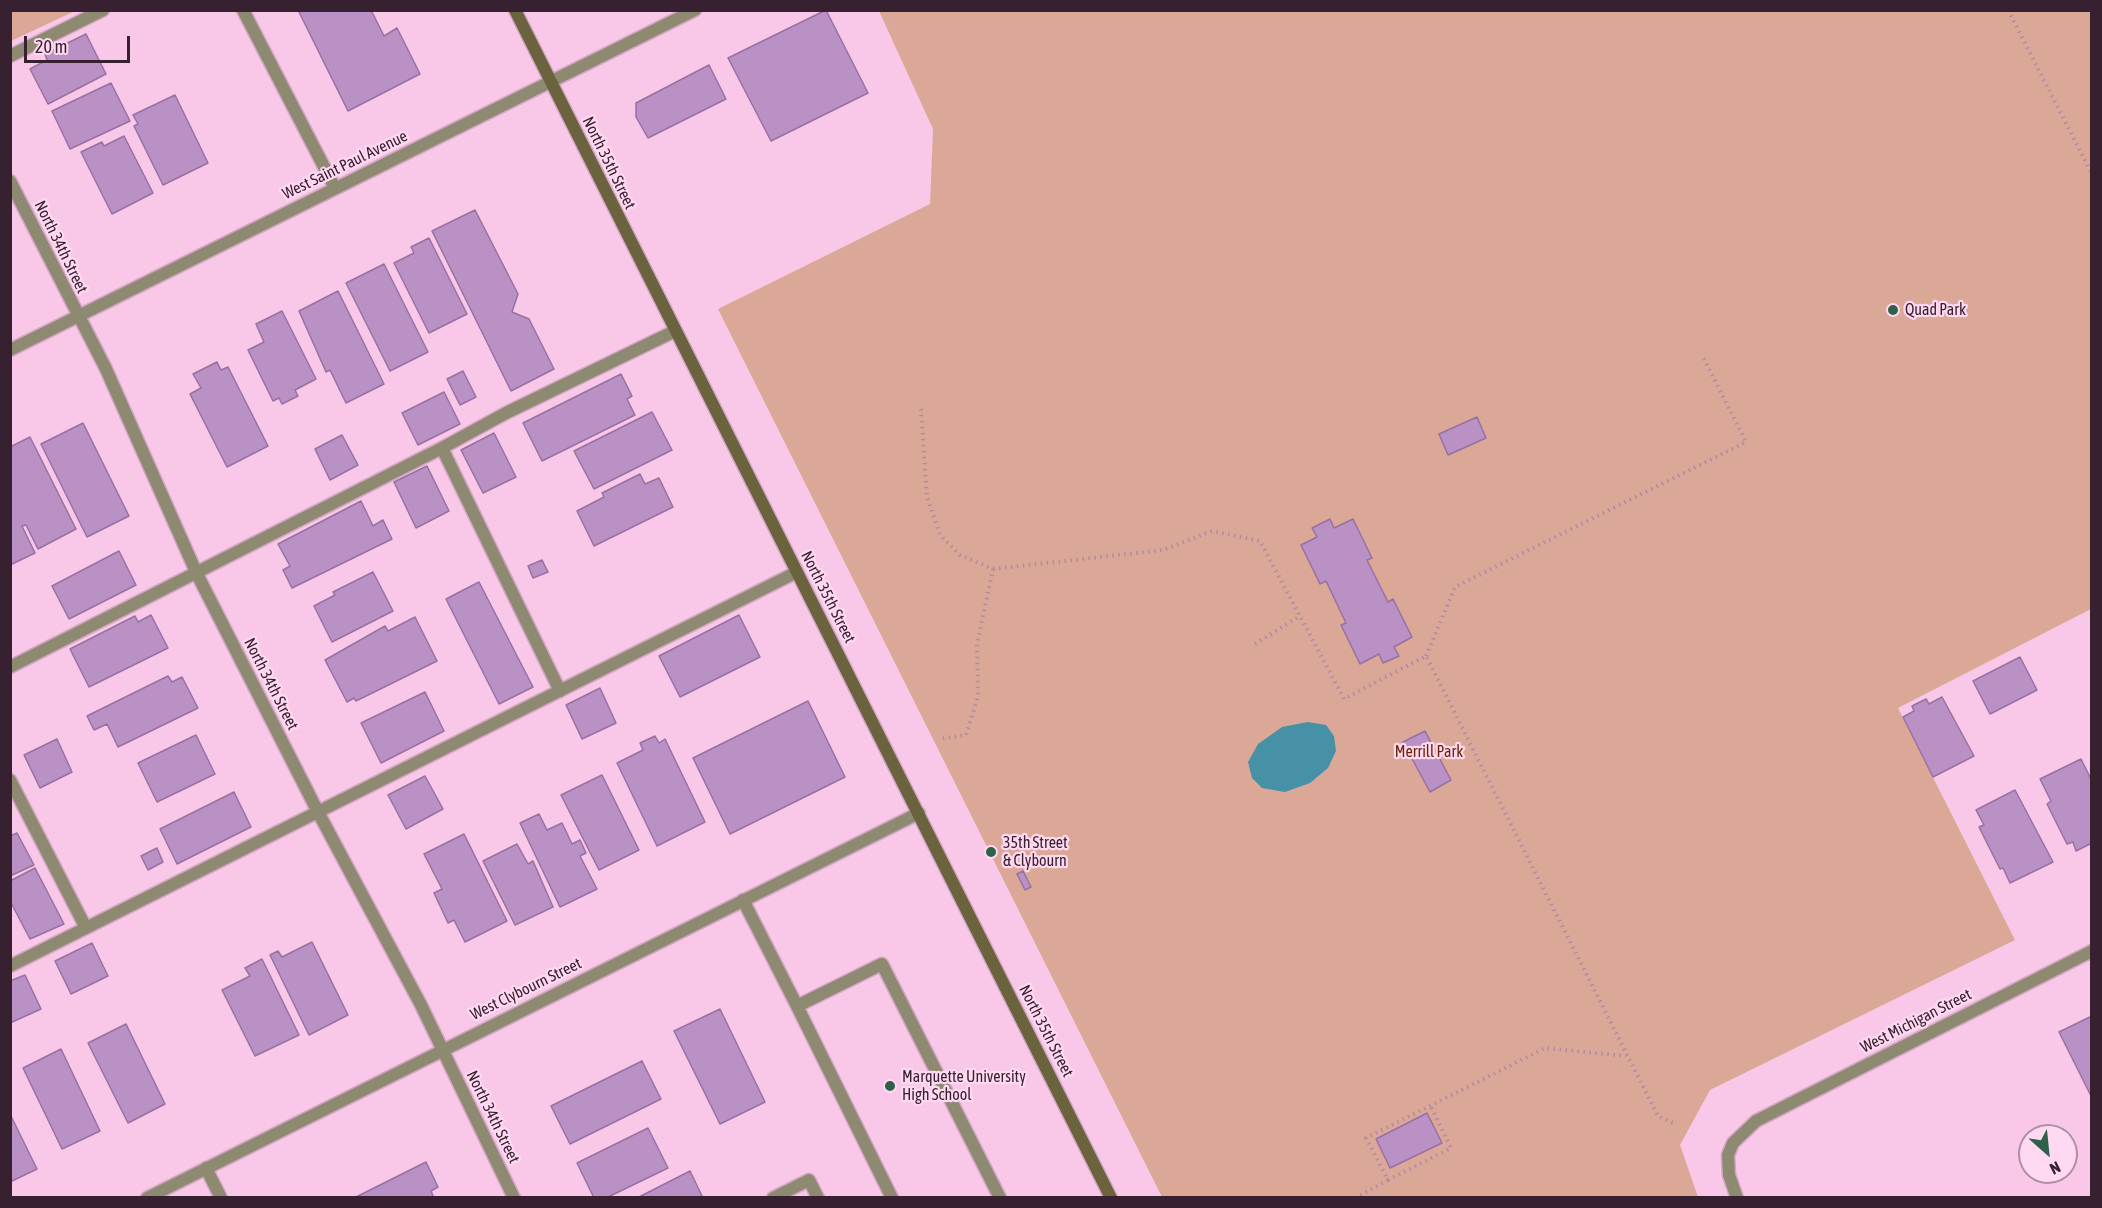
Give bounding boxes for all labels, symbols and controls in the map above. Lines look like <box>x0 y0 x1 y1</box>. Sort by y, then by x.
scale bar <box>27 24 134 62</box>
text: 20 m <box>35 36 67 57</box>
street label: North 35th Street <box>578 113 640 213</box>
street label: West Saint Paul Avenue <box>279 126 411 204</box>
street label: North 34th Street <box>30 197 92 297</box>
place label: Quad Park <box>1905 300 1966 320</box>
marker: Quad Park <box>1886 303 1900 317</box>
street label: North 35th Street <box>797 548 859 646</box>
street label: North 34th Street <box>240 635 302 733</box>
park label: Merrill Park <box>1395 742 1463 762</box>
place label: 35th Street & Clybourn <box>1003 833 1068 871</box>
marker: 35th Street & Clybourn <box>984 845 998 859</box>
street label: West Clybourn Street <box>467 954 585 1024</box>
street label: North 35th Street <box>1015 982 1077 1080</box>
street label: West Michigan Street <box>1857 985 1975 1057</box>
street label: North 34th Street <box>462 1067 524 1167</box>
place label: Marquette University High School <box>902 1067 1026 1105</box>
marker: Marquette University High School <box>883 1079 897 1093</box>
north arrow <box>2018 1124 2078 1184</box>
text: N <box>2047 1158 2064 1178</box>

